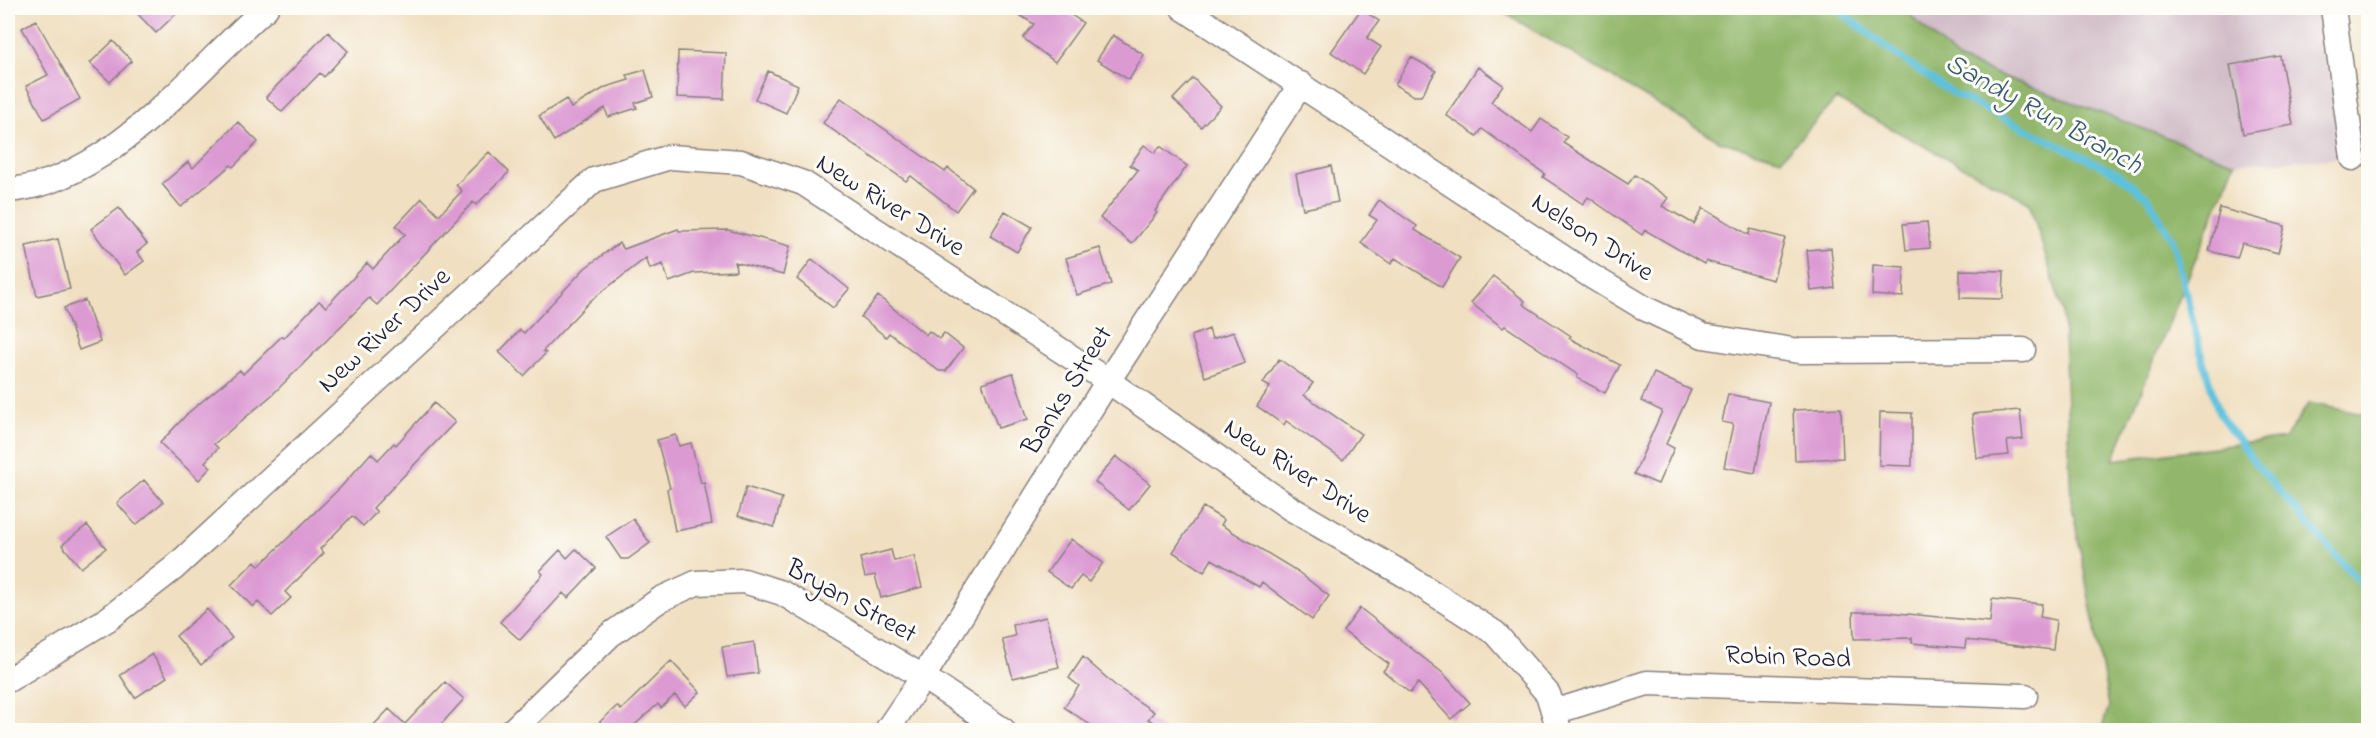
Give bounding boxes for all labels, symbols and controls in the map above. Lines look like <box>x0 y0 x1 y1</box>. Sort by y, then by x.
water label: Sandy Run Branch <box>1937 44 2150 187</box>
street label: New River Drive <box>808 145 973 268</box>
street label: Nelson Drive <box>1523 184 1662 293</box>
street label: New River Drive <box>310 258 461 403</box>
street label: Banks Street <box>1012 319 1123 464</box>
street label: New River Drive <box>1215 410 1379 535</box>
street label: Bryan Street <box>778 549 924 654</box>
street label: Robin Road <box>1724 636 1852 680</box>

